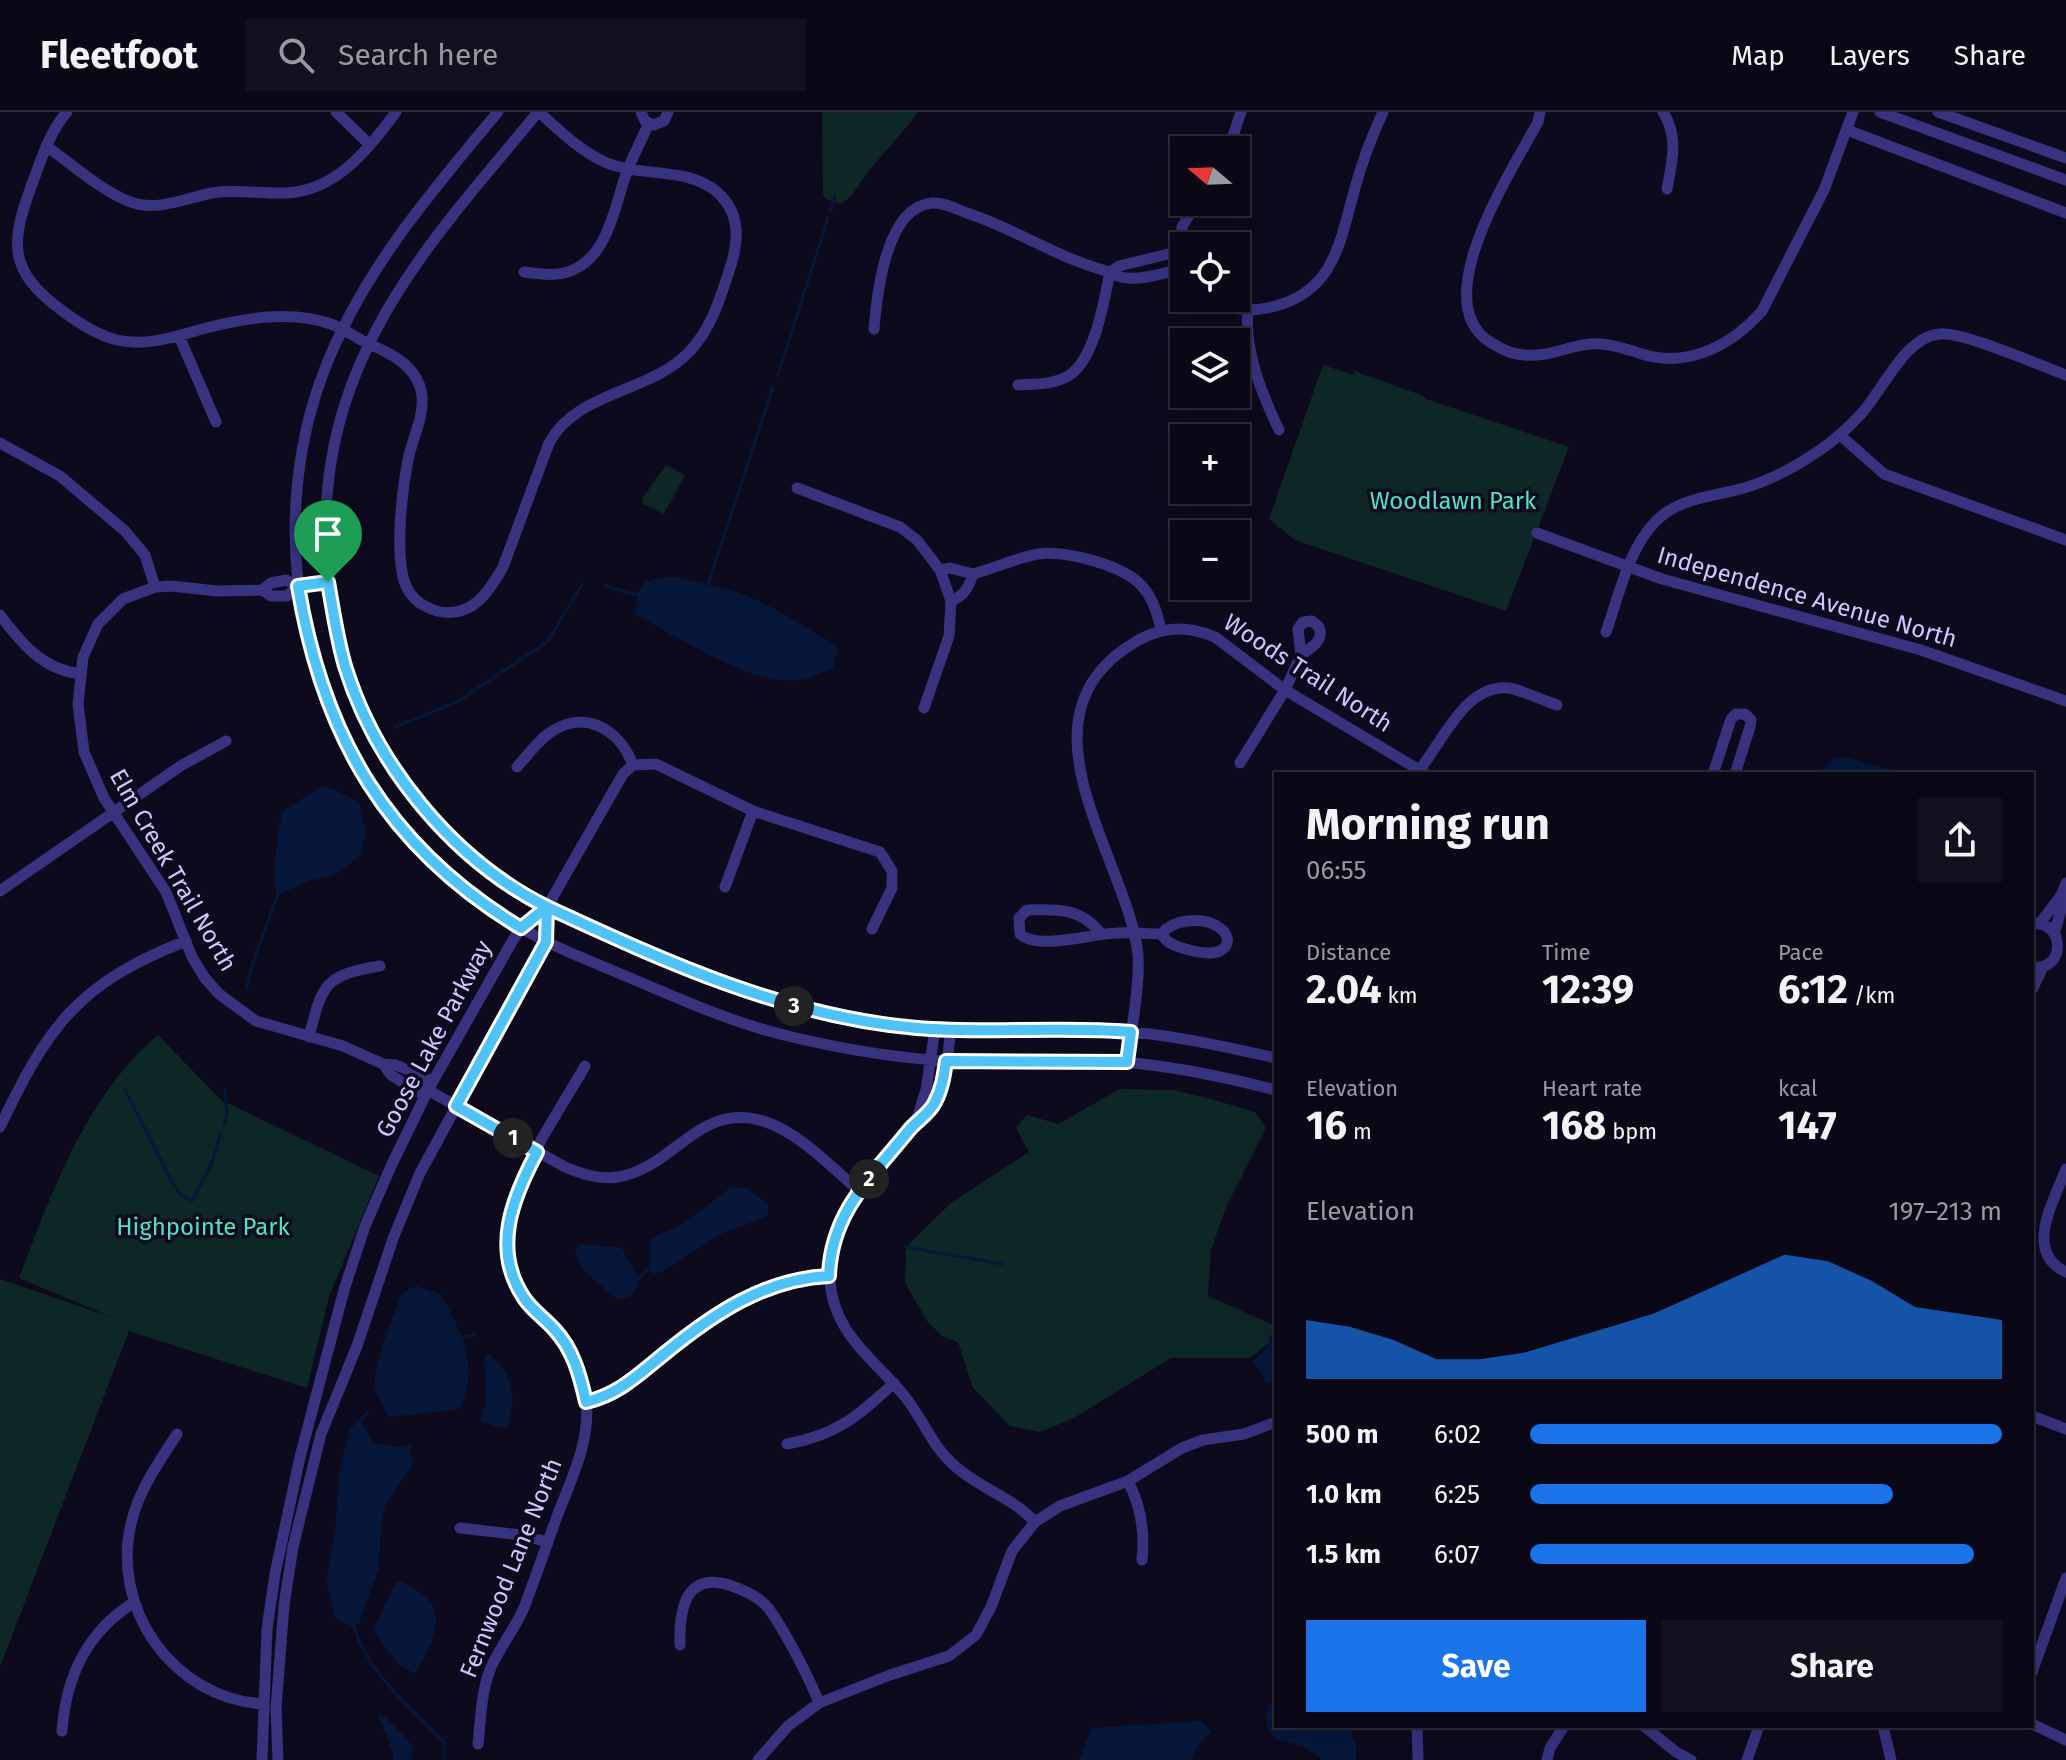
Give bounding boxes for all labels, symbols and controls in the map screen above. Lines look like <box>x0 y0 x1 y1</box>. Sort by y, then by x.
search box <box>246 19 806 91</box>
text: Fleetfoot <box>40 32 198 78</box>
icon: search <box>274 33 318 77</box>
text: Search here <box>338 37 498 73</box>
text: Map <box>1731 39 1785 72</box>
text: Layers <box>1829 39 1910 72</box>
text: Share <box>1954 39 2026 72</box>
north arrow <box>1170 136 1250 216</box>
map controls <box>1170 136 1250 600</box>
button: locate <box>1170 232 1250 312</box>
button: layers <box>1170 328 1250 408</box>
button: + <box>1170 424 1250 504</box>
park label: Woodlawn Park <box>1370 487 1537 515</box>
pin <box>294 500 362 582</box>
icon: arrive <box>306 512 350 556</box>
button: − <box>1170 520 1250 600</box>
street label: Independence Avenue North <box>1654 541 1960 653</box>
street label: Woods Trail North <box>1218 608 1398 738</box>
street label: Elm Creek Trail North <box>104 764 242 976</box>
text: Morning run <box>1306 798 1550 851</box>
button: share <box>1918 798 2002 882</box>
text: 06:55 <box>1306 855 1367 886</box>
street label: Goose Lake Parkway <box>370 936 498 1142</box>
text: Distance <box>1306 939 1391 966</box>
text: Time <box>1542 939 1590 966</box>
text: Pace <box>1778 939 1824 966</box>
text: 2.04 <box>1306 966 1382 1014</box>
text: 12:39 <box>1542 966 1634 1014</box>
text: 6:12 <box>1778 966 1848 1014</box>
text: km <box>1382 982 1418 1009</box>
text: /km <box>1848 982 1895 1009</box>
pin: 3 <box>774 986 814 1026</box>
text: 3 <box>788 992 800 1019</box>
text: Elevation <box>1306 1075 1398 1102</box>
text: Heart rate <box>1542 1075 1642 1102</box>
text: kcal <box>1778 1075 1818 1102</box>
text: 16 <box>1306 1102 1347 1150</box>
text: 168 <box>1542 1102 1606 1150</box>
text: 147 <box>1778 1102 1837 1150</box>
pin: 1 <box>493 1118 533 1158</box>
text: m <box>1347 1118 1372 1145</box>
text: bpm <box>1606 1118 1657 1145</box>
text: 1 <box>508 1124 518 1151</box>
pin: 2 <box>849 1159 889 1199</box>
text: 2 <box>863 1165 875 1192</box>
text: Elevation <box>1306 1196 1415 1227</box>
text: 197–213 m <box>1888 1196 2002 1227</box>
park label: Highpointe Park <box>116 1213 291 1241</box>
text: 500 m <box>1306 1419 1379 1450</box>
text: 6:02 <box>1434 1419 1481 1450</box>
street label: Fernwood Lane North <box>454 1454 568 1682</box>
text: 1.0 km <box>1306 1479 1382 1510</box>
text: 6:25 <box>1434 1479 1480 1510</box>
text: 1.5 km <box>1306 1539 1381 1570</box>
text: 6:07 <box>1434 1539 1480 1570</box>
button: Save <box>1306 1620 1646 1712</box>
button: Share <box>1662 1620 2002 1712</box>

